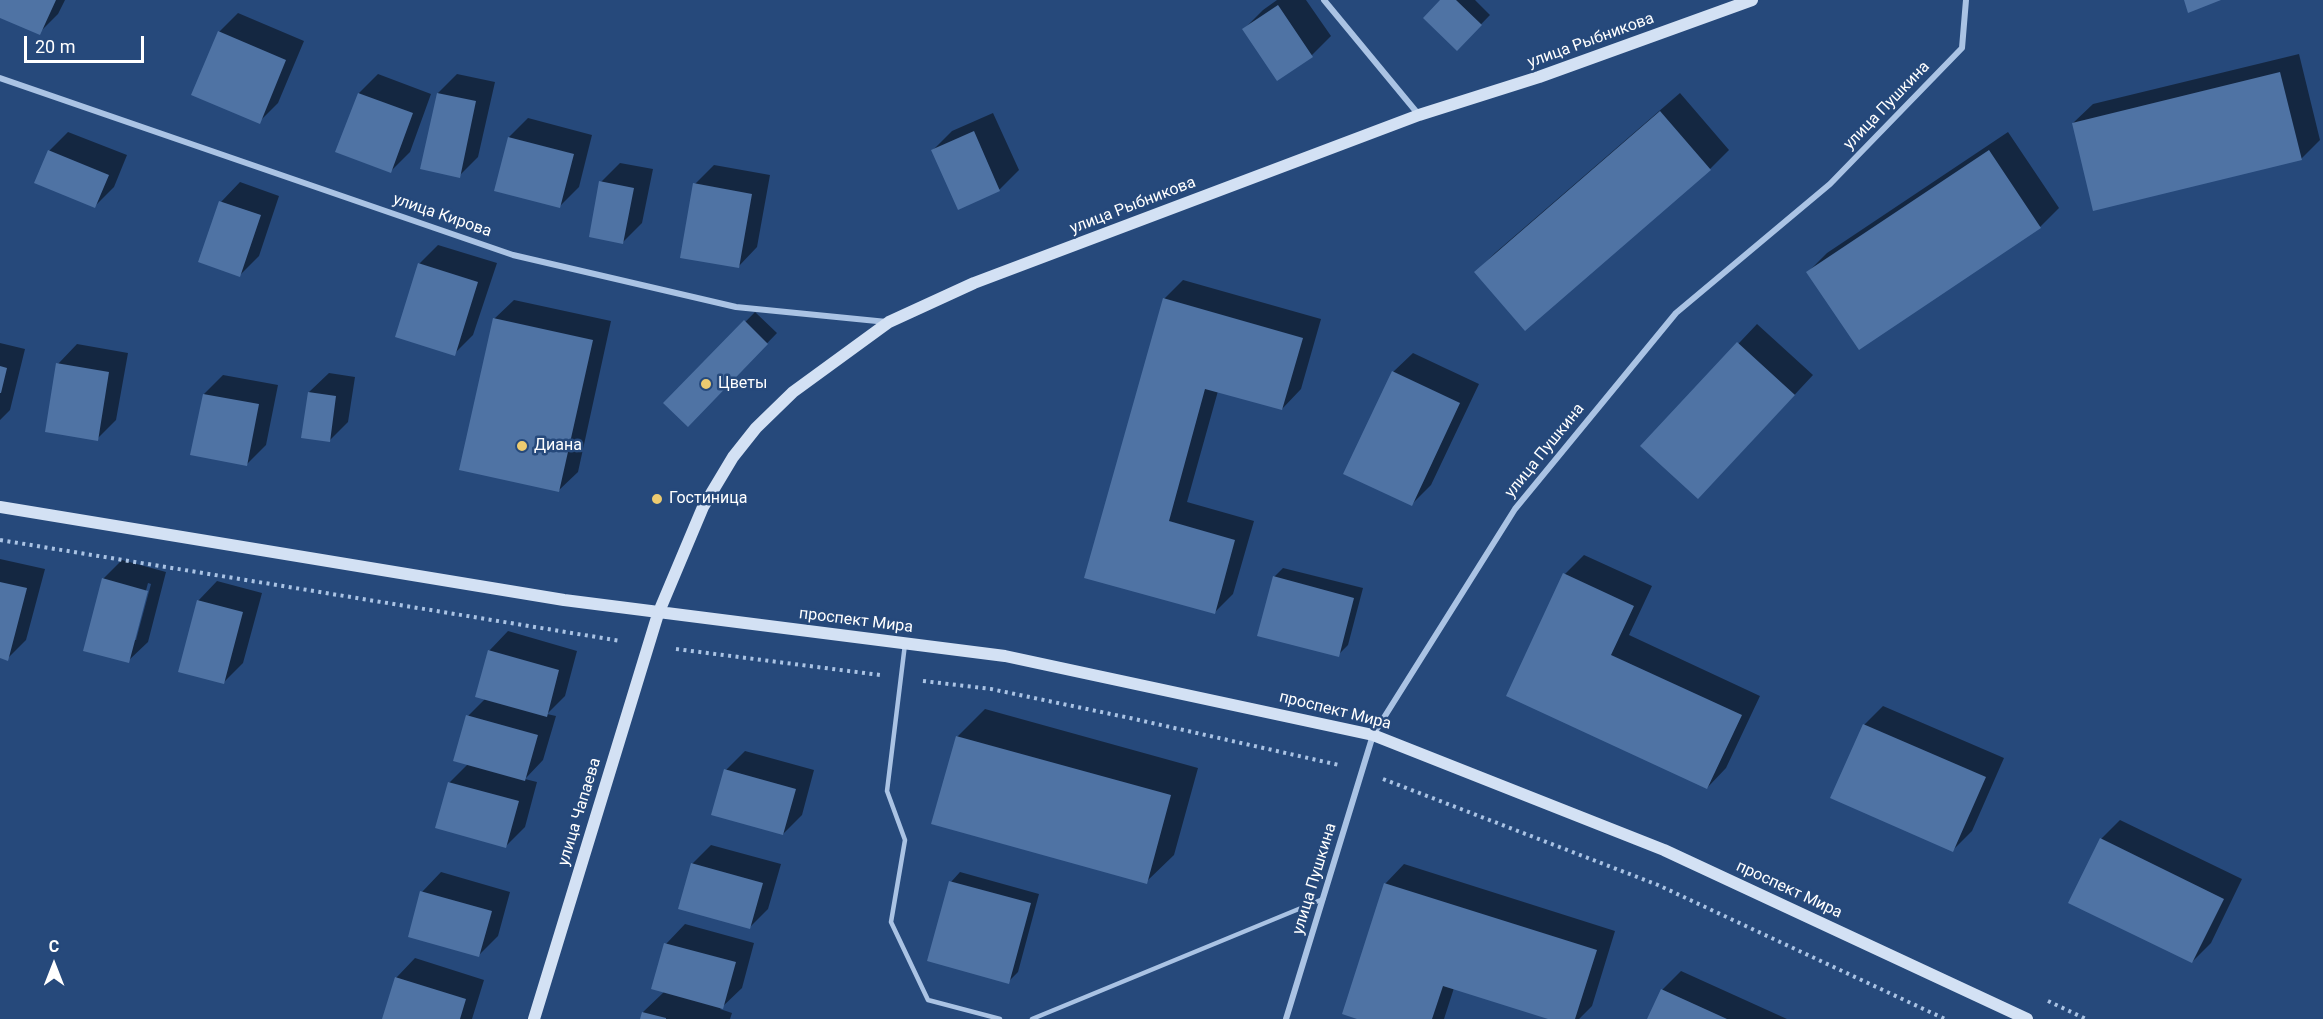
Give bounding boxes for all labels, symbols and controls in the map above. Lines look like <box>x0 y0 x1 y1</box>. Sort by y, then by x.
street label: улица Рыбникова <box>1525 9 1657 73</box>
scale bar <box>27 24 147 62</box>
text: 20 m <box>35 36 75 57</box>
street label: улица Пушкина <box>1840 58 1934 154</box>
street label: улица Рыбникова <box>1067 173 1199 239</box>
street label: улица Кирова <box>390 190 494 242</box>
place label: Цветы <box>718 374 767 394</box>
marker: Цветы <box>699 377 713 391</box>
street label: улица Пушкина <box>1501 400 1589 502</box>
place label: Диана <box>534 436 582 456</box>
marker: Диана <box>515 439 529 453</box>
place label: Гостиница <box>669 489 748 509</box>
marker: Гостиница <box>650 492 664 506</box>
street label: проспект Мира <box>798 604 914 638</box>
street label: проспект Мира <box>1277 688 1393 734</box>
street label: улица Чапаева <box>554 756 606 868</box>
street label: улица Пушкина <box>1289 821 1341 937</box>
street label: проспект Мира <box>1733 857 1845 923</box>
north arrow <box>24 935 84 995</box>
text: С <box>49 937 59 956</box>

